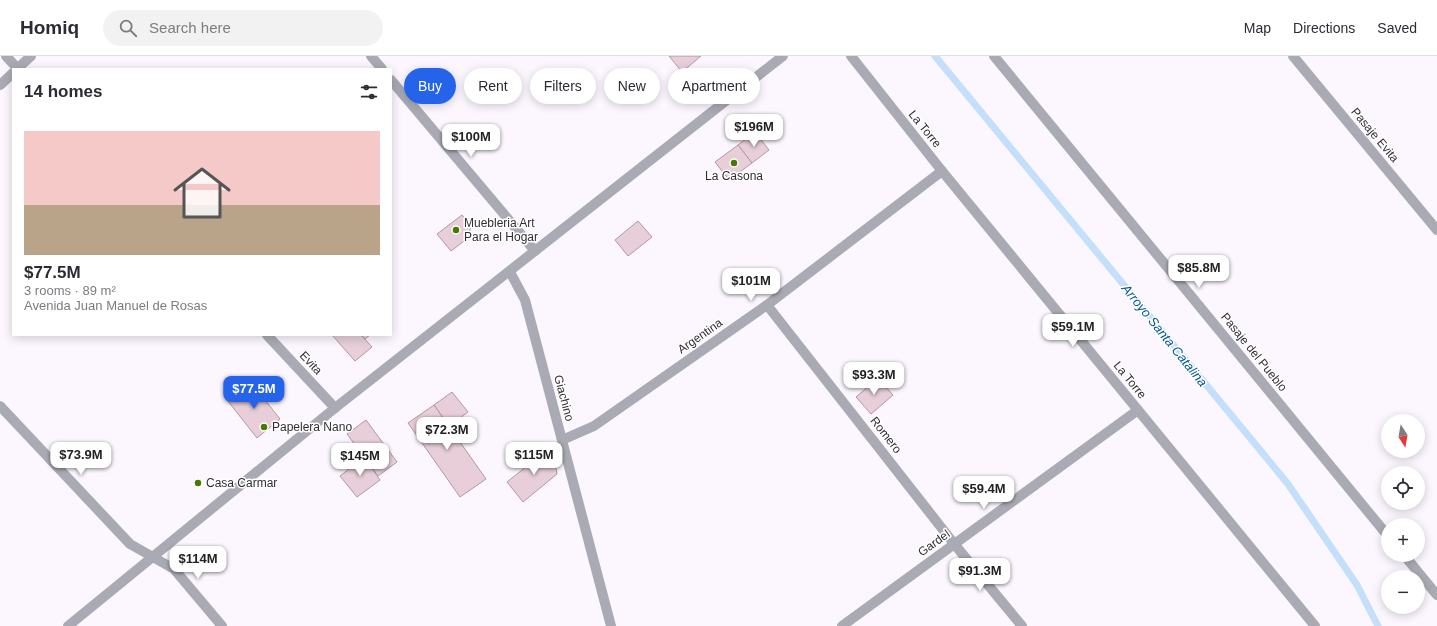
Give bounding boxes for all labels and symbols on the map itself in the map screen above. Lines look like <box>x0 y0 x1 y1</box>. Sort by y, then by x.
street label: Pasaje Evita <box>1348 105 1402 165</box>
street label: La Torre <box>906 108 944 151</box>
pin: $196M <box>726 114 782 148</box>
pin: $100M <box>443 124 499 158</box>
marker: La Casona <box>729 158 739 168</box>
place label: La Casona <box>705 169 763 183</box>
place label: Muebleria Art Para el Hogar <box>464 216 538 244</box>
marker: Muebleria Art Para el Hogar <box>451 225 461 235</box>
pin: $85.8M <box>1166 255 1232 289</box>
pin: $101M <box>723 268 779 302</box>
water label: Arroyo Santa Catalina <box>1118 280 1210 389</box>
street label: Pasaje del Pueblo <box>1218 310 1290 394</box>
pin: $59.1M <box>1040 314 1106 348</box>
street label: Argentina <box>675 315 725 356</box>
street label: Evita <box>297 348 325 378</box>
street label: La Torre <box>1111 359 1149 402</box>
pin: $93.3M <box>841 362 907 396</box>
street label: Giachino <box>551 373 577 423</box>
pin: $77.5M <box>221 376 287 410</box>
street label: Romero <box>867 414 905 456</box>
north arrow <box>1381 414 1425 458</box>
pin: $72.3M <box>414 417 480 451</box>
place label: Papelera Nano <box>272 420 352 434</box>
marker: Papelera Nano <box>259 422 269 432</box>
pin: $73.9M <box>48 442 114 476</box>
pin: $115M <box>506 442 562 476</box>
pin: $145M <box>332 443 388 477</box>
place label: Casa Carmar <box>206 476 277 490</box>
pin: $59.4M <box>951 476 1017 510</box>
marker: Casa Carmar <box>193 478 203 488</box>
street label: Gardel <box>915 527 953 559</box>
pin: $114M <box>170 546 226 580</box>
pin: $91.3M <box>947 558 1013 592</box>

